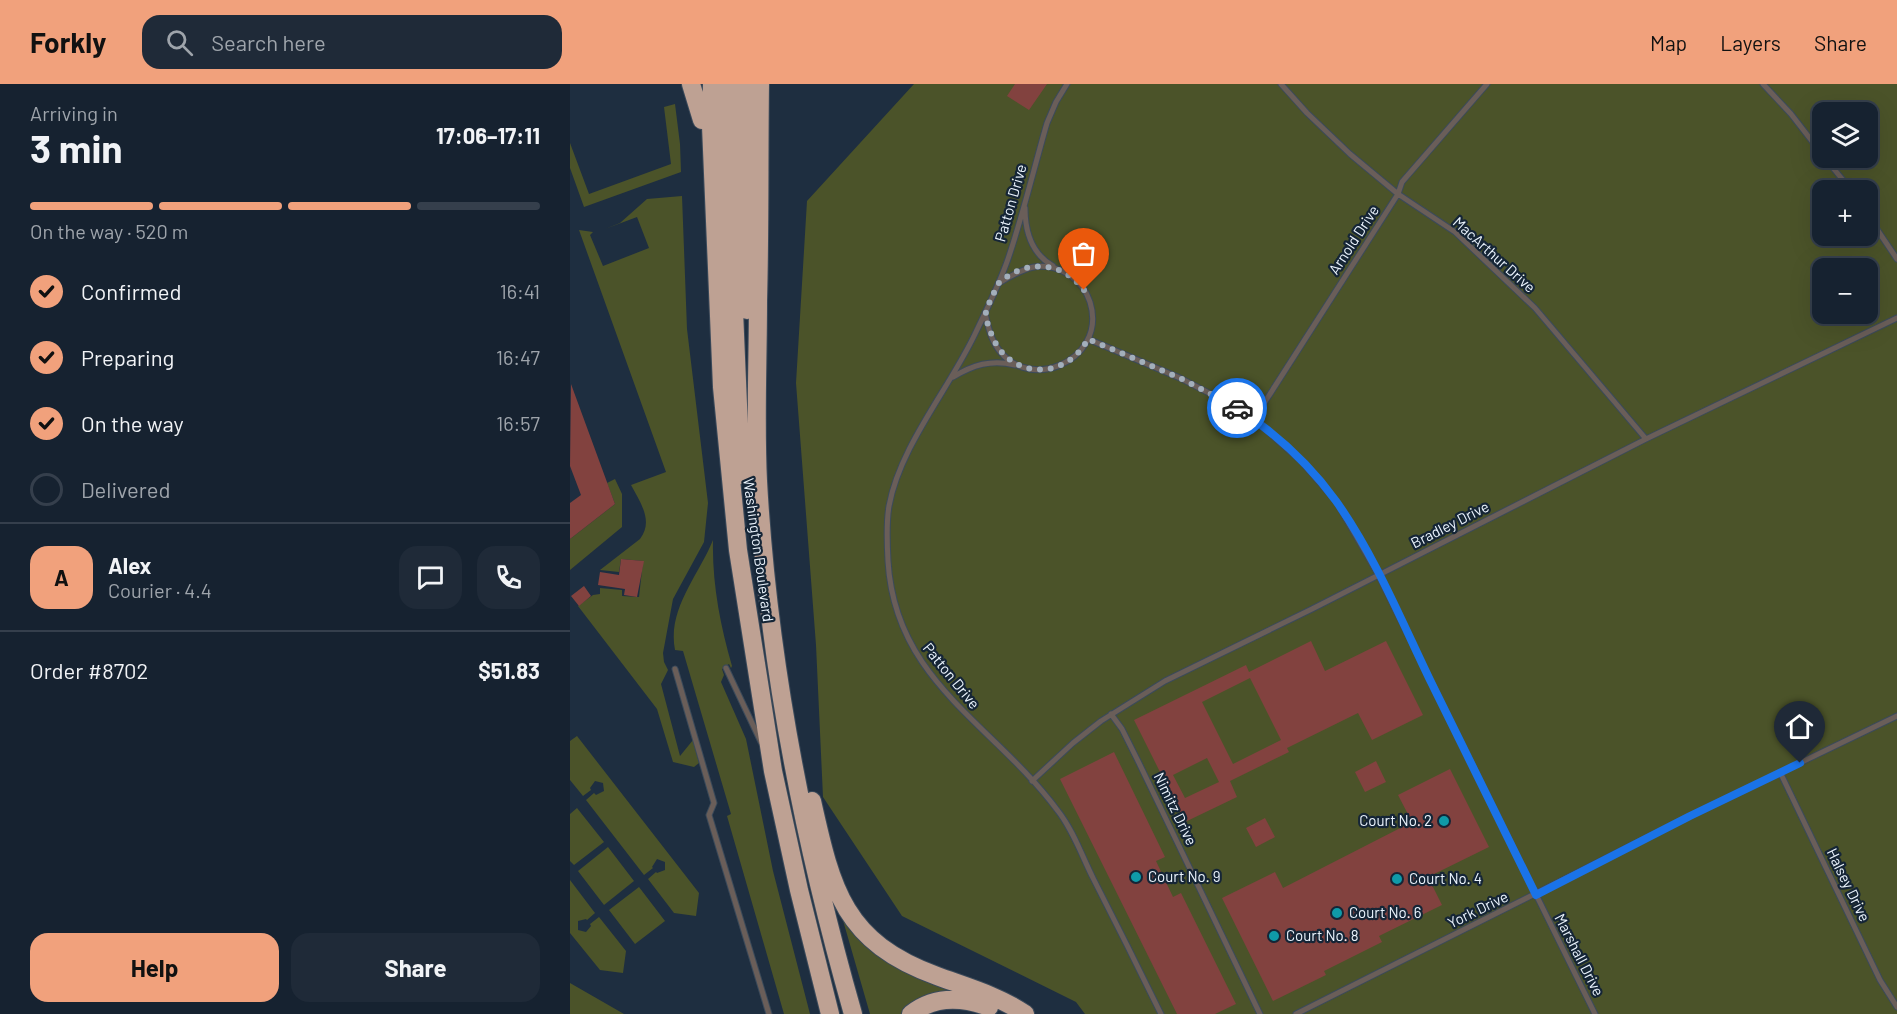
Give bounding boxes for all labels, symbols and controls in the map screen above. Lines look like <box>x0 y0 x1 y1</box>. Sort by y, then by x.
search box <box>142 15 562 69</box>
text: Forkly <box>30 25 106 59</box>
icon: search <box>163 26 196 59</box>
text: Search here <box>211 29 326 55</box>
text: Map <box>1650 30 1687 55</box>
text: Layers <box>1720 30 1781 55</box>
text: Share <box>1814 30 1867 55</box>
text: Arriving in <box>30 101 118 125</box>
map controls <box>1812 102 1878 324</box>
button: layers <box>1812 102 1878 168</box>
text: 17:06–17:11 <box>436 122 540 148</box>
text: 3 min <box>30 124 123 171</box>
street label: Patton Drive <box>990 162 1030 244</box>
button: + <box>1812 180 1878 246</box>
street label: Arnold Drive <box>1324 202 1382 277</box>
street label: MacArthur Drive <box>1450 213 1539 296</box>
text: On the way · 520 m <box>30 219 188 243</box>
pin <box>1058 228 1109 290</box>
icon: bag <box>1067 237 1100 270</box>
button: − <box>1812 258 1878 324</box>
icon: check <box>30 275 63 308</box>
text: Confirmed <box>81 278 181 304</box>
text: 16:41 <box>500 279 540 303</box>
icon: check <box>30 341 63 374</box>
text: Preparing <box>81 344 174 370</box>
text: 16:47 <box>496 345 540 369</box>
courier <box>1207 378 1267 438</box>
icon: car <box>1221 392 1254 425</box>
icon: check <box>30 407 63 440</box>
text: On the way <box>81 410 184 436</box>
text: 16:57 <box>496 411 540 435</box>
text: Delivered <box>81 476 170 502</box>
street label: Washington Boulevard <box>740 477 778 623</box>
street label: Bradley Drive <box>1407 497 1492 551</box>
button: chat <box>399 546 462 609</box>
button: phone <box>477 546 540 609</box>
text: Alex <box>108 552 151 578</box>
text: A <box>54 564 69 590</box>
text: Courier · 4.4 <box>108 578 212 602</box>
street label: Patton Drive <box>920 639 984 712</box>
text: Order #8702 <box>30 657 148 683</box>
text: $51.83 <box>478 657 540 683</box>
pin <box>1774 701 1825 763</box>
icon: home <box>1783 710 1816 743</box>
street label: Nimitz Drive <box>1151 769 1201 848</box>
place label: Court No. 2 <box>1359 811 1432 829</box>
marker: Court No. 2 <box>1437 814 1451 828</box>
street label: Halsey Drive <box>1823 845 1874 924</box>
place label: Court No. 9 <box>1148 867 1221 885</box>
place label: Court No. 4 <box>1409 869 1482 887</box>
marker: Court No. 9 <box>1129 870 1143 884</box>
marker: Court No. 4 <box>1390 872 1404 886</box>
street label: York Drive <box>1444 887 1511 931</box>
place label: Court No. 6 <box>1349 903 1422 921</box>
marker: Court No. 6 <box>1330 906 1344 920</box>
street label: Marshall Drive <box>1551 910 1608 999</box>
place label: Court No. 8 <box>1286 926 1359 944</box>
marker: Court No. 8 <box>1267 929 1281 943</box>
button: Help <box>30 933 279 1002</box>
button: Share <box>291 933 540 1002</box>

